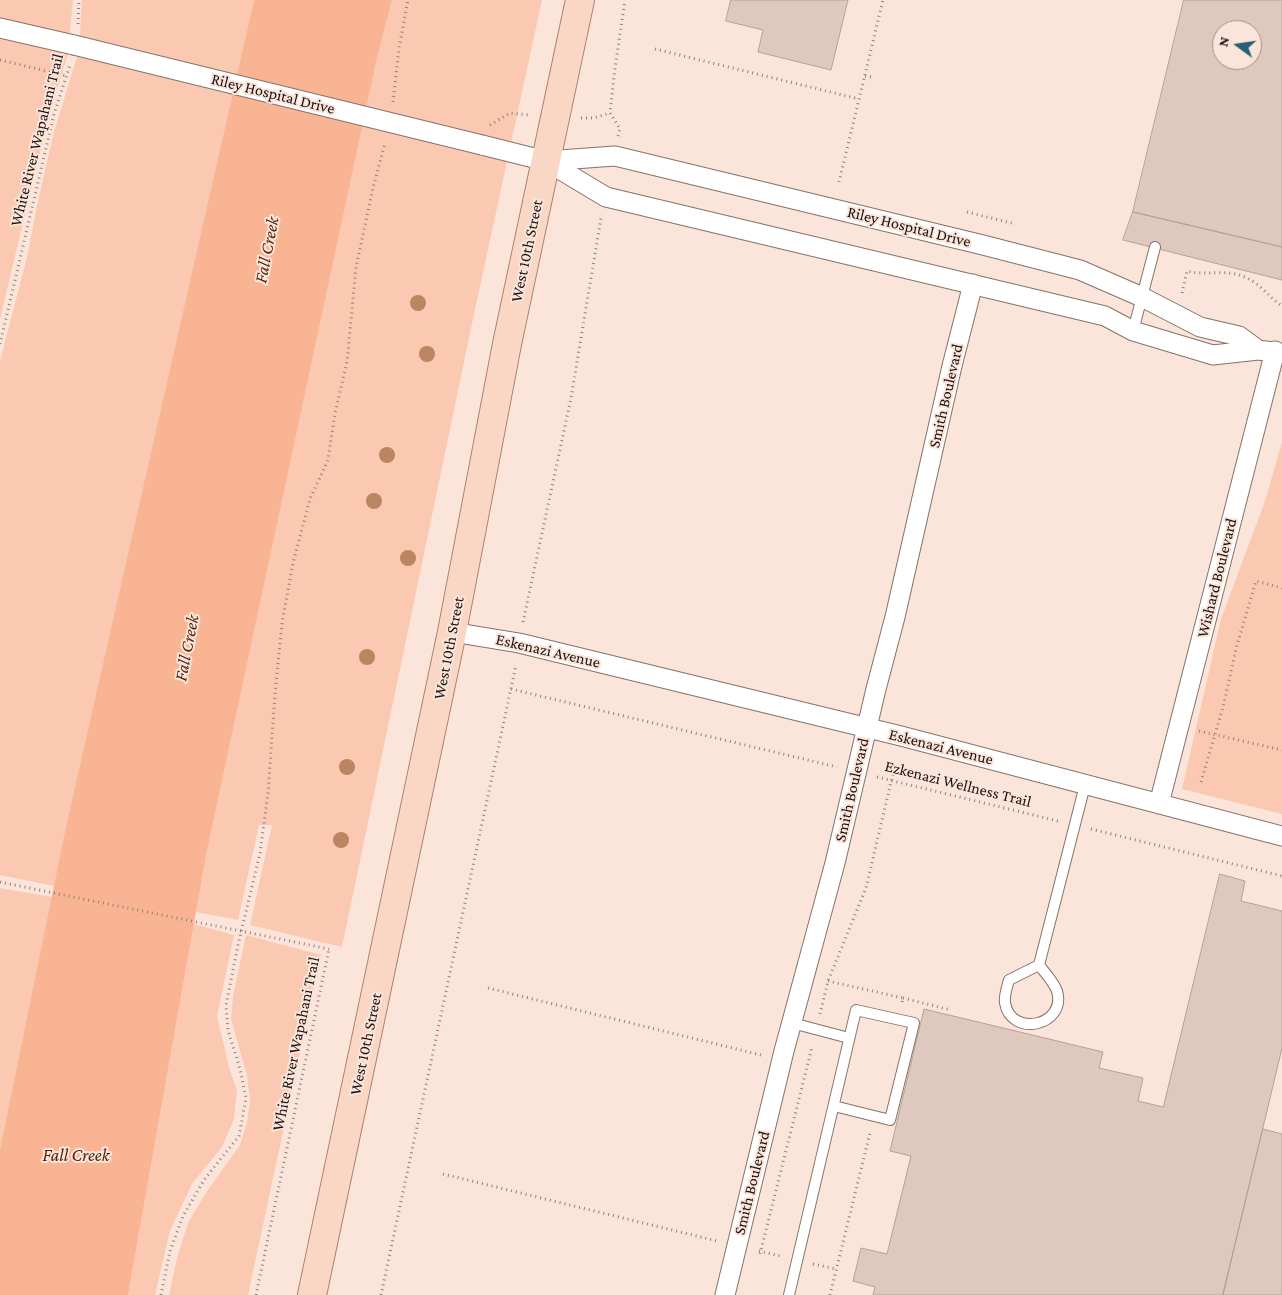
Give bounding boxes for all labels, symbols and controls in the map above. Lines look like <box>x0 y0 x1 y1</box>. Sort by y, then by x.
north arrow <box>1212 20 1262 70</box>
text: N <box>1214 35 1232 48</box>
street label: White River Wapahani Trail <box>6 52 68 228</box>
street label: Riley Hospital Drive <box>209 69 337 119</box>
street label: West 10th Street <box>507 198 547 304</box>
street label: Riley Hospital Drive <box>845 202 973 252</box>
water label: Fall Creek <box>250 215 284 285</box>
street label: Smith Boulevard <box>925 342 967 450</box>
street label: Wishard Boulevard <box>1193 516 1241 640</box>
street label: West 10th Street <box>430 595 468 701</box>
water label: Fall Creek <box>170 613 204 683</box>
street label: Eskenazi Avenue <box>494 630 602 672</box>
street label: Eskenazi Avenue <box>887 725 995 769</box>
street label: Smith Boulevard <box>831 736 873 844</box>
street label: Ezkenazi Wellness Trail <box>883 757 1033 811</box>
street label: White River Wapahani Trail <box>268 955 324 1133</box>
street label: West 10th Street <box>346 991 386 1097</box>
street label: Smith Boulevard <box>730 1129 774 1237</box>
water label: Fall Creek <box>42 1144 110 1166</box>

